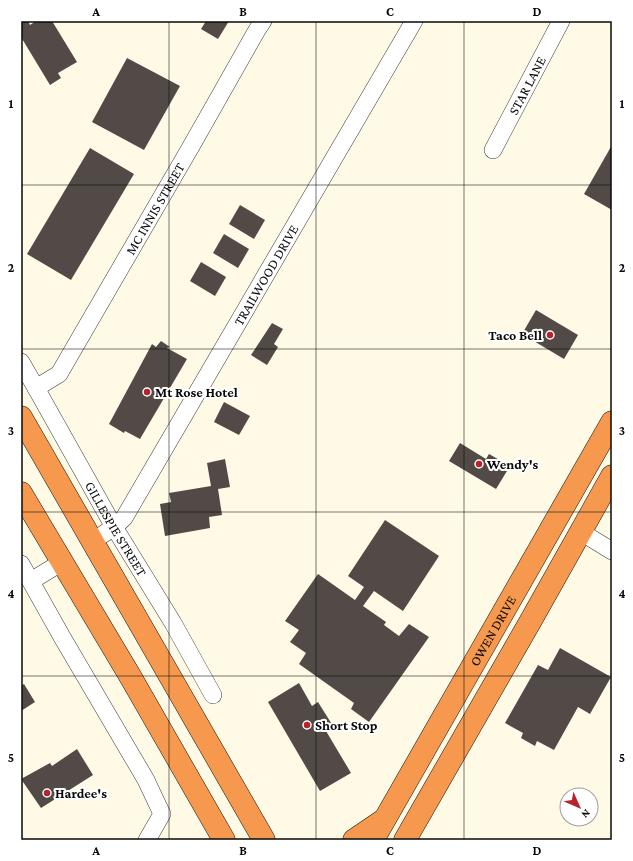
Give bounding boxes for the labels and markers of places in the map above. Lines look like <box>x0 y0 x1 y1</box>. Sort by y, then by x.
place label: Taco Bell <box>488 327 542 343</box>
marker: Taco Bell <box>545 330 555 340</box>
place label: Mt Rose Hotel <box>155 384 238 400</box>
marker: Mt Rose Hotel <box>142 387 152 397</box>
place label: Wendy's <box>486 456 539 472</box>
marker: Wendy's <box>474 459 484 469</box>
place label: Short Stop <box>315 717 378 733</box>
marker: Short Stop <box>302 720 312 730</box>
place label: Hardee's <box>55 785 107 801</box>
marker: Hardee's <box>42 788 52 798</box>

